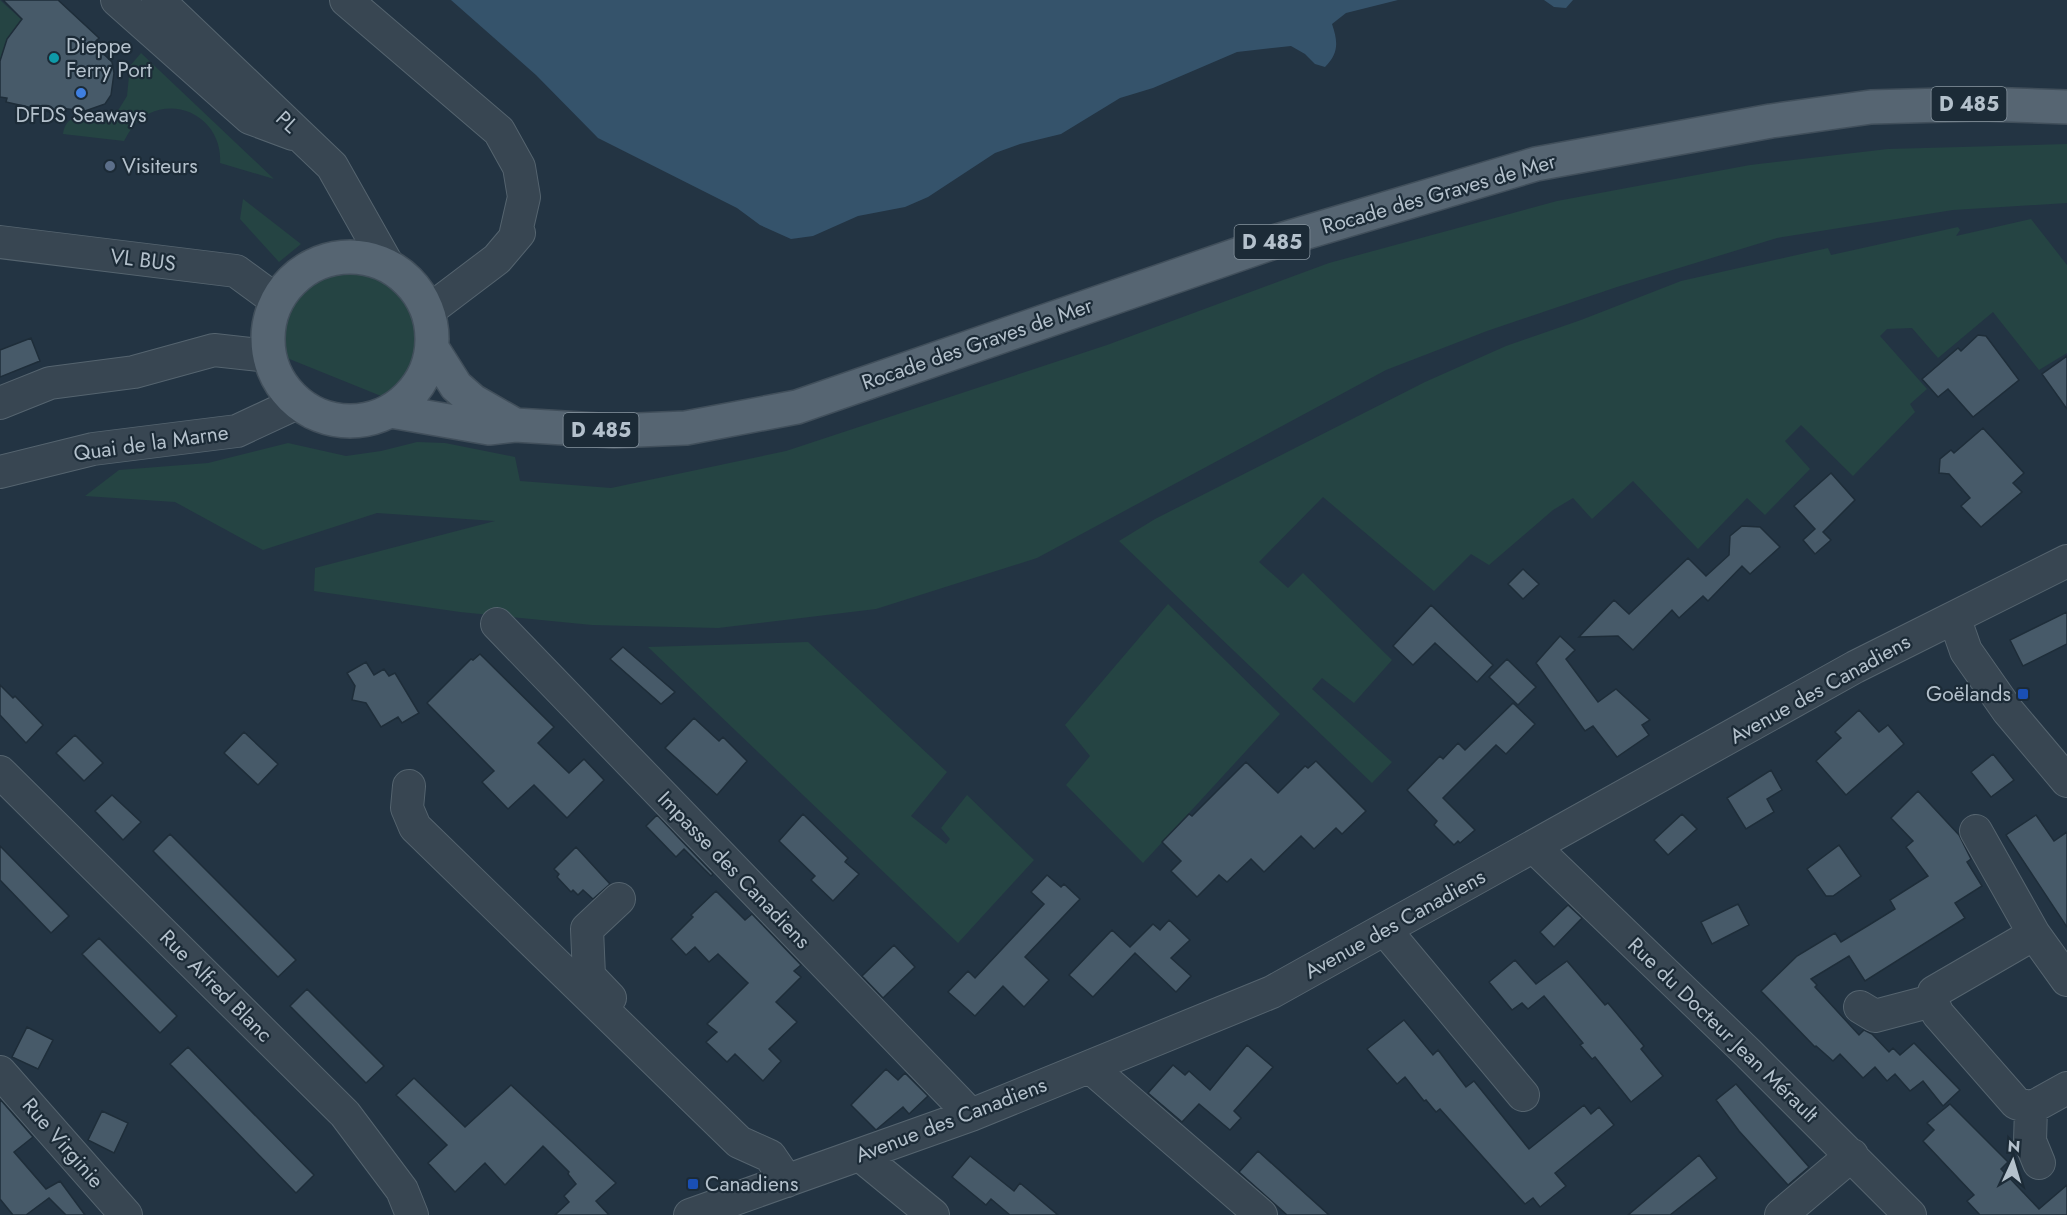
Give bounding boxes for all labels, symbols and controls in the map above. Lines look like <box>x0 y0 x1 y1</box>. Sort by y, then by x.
place label: Dieppe Ferry Port <box>66 31 152 85</box>
marker: Dieppe Ferry Port <box>47 51 61 65</box>
marker: DFDS Seaways <box>74 86 88 100</box>
road number: D 485 <box>1932 87 2006 121</box>
place label: DFDS Seaways <box>15 100 147 130</box>
street label: PL <box>269 104 305 140</box>
street label: Rocade des Graves de Mer <box>1319 146 1560 242</box>
place label: Visiteurs <box>122 151 198 181</box>
marker: Visiteurs <box>103 159 117 173</box>
road number: D 485 <box>1234 225 1310 259</box>
street label: VL BUS <box>108 241 178 279</box>
street label: Rocade des Graves de Mer <box>858 290 1097 398</box>
road number: D 485 <box>564 413 638 447</box>
street label: Quai de la Marne <box>72 417 230 469</box>
street label: Avenue des Canadiens <box>1724 627 1916 751</box>
place label: Goëlands <box>1926 679 2011 709</box>
marker: Goëlands <box>2016 687 2030 701</box>
street label: Impasse des Canadiens <box>651 785 817 955</box>
street label: Avenue des Canadiens <box>1299 862 1491 986</box>
street label: Rue Alfred Blanc <box>153 923 279 1049</box>
street label: Rue du Docteur Jean Mérault <box>1621 931 1825 1129</box>
street label: Avenue des Canadiens <box>851 1070 1051 1170</box>
street label: Rue Virginie <box>15 1091 111 1195</box>
north arrow <box>1983 1131 2043 1191</box>
text: N <box>2007 1135 2021 1158</box>
place label: Canadiens <box>705 1169 798 1199</box>
marker: Canadiens <box>686 1177 700 1191</box>

